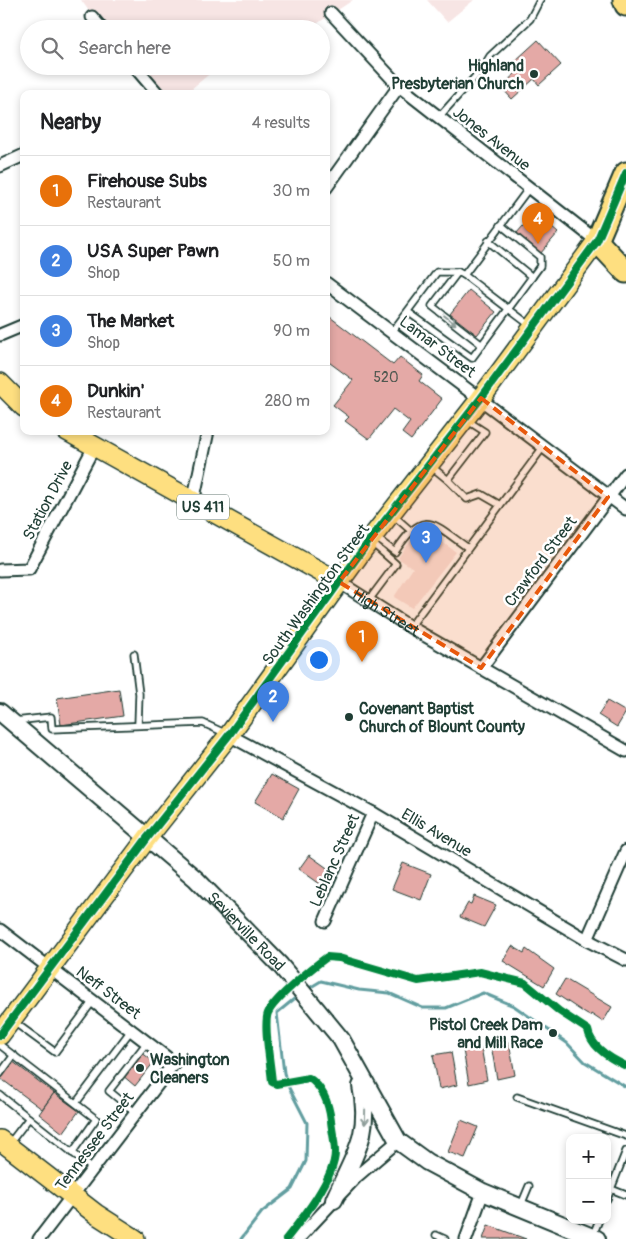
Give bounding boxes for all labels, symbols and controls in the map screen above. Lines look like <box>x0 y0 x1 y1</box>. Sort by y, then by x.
search box <box>20 20 330 75</box>
icon: search <box>38 34 66 62</box>
text: Search here <box>78 36 171 60</box>
place label: Highland Presbyterian Church <box>391 56 524 94</box>
marker: Highland Presbyterian Church <box>528 68 540 80</box>
street label: Jones Avenue <box>449 102 534 175</box>
text: Nearby <box>40 109 101 136</box>
text: 4 results <box>252 113 310 133</box>
text: Firehouse Subs <box>87 169 207 193</box>
text: 1 <box>53 181 59 201</box>
text: 30 m <box>272 181 310 201</box>
text: Restaurant <box>87 193 161 213</box>
pin: 4 <box>522 203 554 244</box>
text: USA Super Pawn <box>87 239 219 263</box>
text: 2 <box>52 251 60 271</box>
text: 50 m <box>273 251 310 271</box>
text: Shop <box>87 263 120 283</box>
text: The Market <box>87 309 174 333</box>
street label: Lamar Street <box>395 312 480 382</box>
one-way arrow <box>443 315 456 326</box>
text: 3 <box>52 321 60 341</box>
text: 90 m <box>273 321 310 341</box>
text: Shop <box>87 333 120 353</box>
house number: 520 <box>374 369 398 386</box>
text: Dunkin' <box>87 379 145 403</box>
text: 4 <box>51 391 61 411</box>
text: 280 m <box>264 391 310 411</box>
text: Restaurant <box>87 403 161 423</box>
street label: Station Drive <box>19 457 77 544</box>
road number: US 411 <box>177 494 229 520</box>
street label: Crawford Street <box>500 512 582 611</box>
street label: South Washington Street <box>258 520 374 669</box>
pin: 3 <box>410 522 442 563</box>
street label: High Street <box>348 584 423 642</box>
pin: 1 <box>346 621 378 662</box>
your location <box>306 647 332 673</box>
pin: 2 <box>257 681 289 722</box>
place label: Covenant Baptist Church of Blount County <box>359 699 525 737</box>
marker: Covenant Baptist Church of Blount County <box>343 711 355 723</box>
street label: Ellis Avenue <box>398 804 475 862</box>
street label: Leblanc Street <box>306 810 365 910</box>
street label: Sevierville Road <box>203 888 289 975</box>
street label: Neff Street <box>72 962 145 1024</box>
place label: Pistol Creek Dam and Mill Race <box>429 1015 544 1053</box>
marker: Pistol Creek Dam and Mill Race <box>547 1027 559 1039</box>
place label: Washington Cleaners <box>150 1050 230 1088</box>
marker: Washington Cleaners <box>134 1062 146 1074</box>
street label: Tennessee Street <box>51 1088 139 1195</box>
one-way arrow <box>360 1108 370 1125</box>
map controls <box>566 1134 611 1224</box>
button: + <box>566 1134 611 1179</box>
button: − <box>566 1179 611 1224</box>

